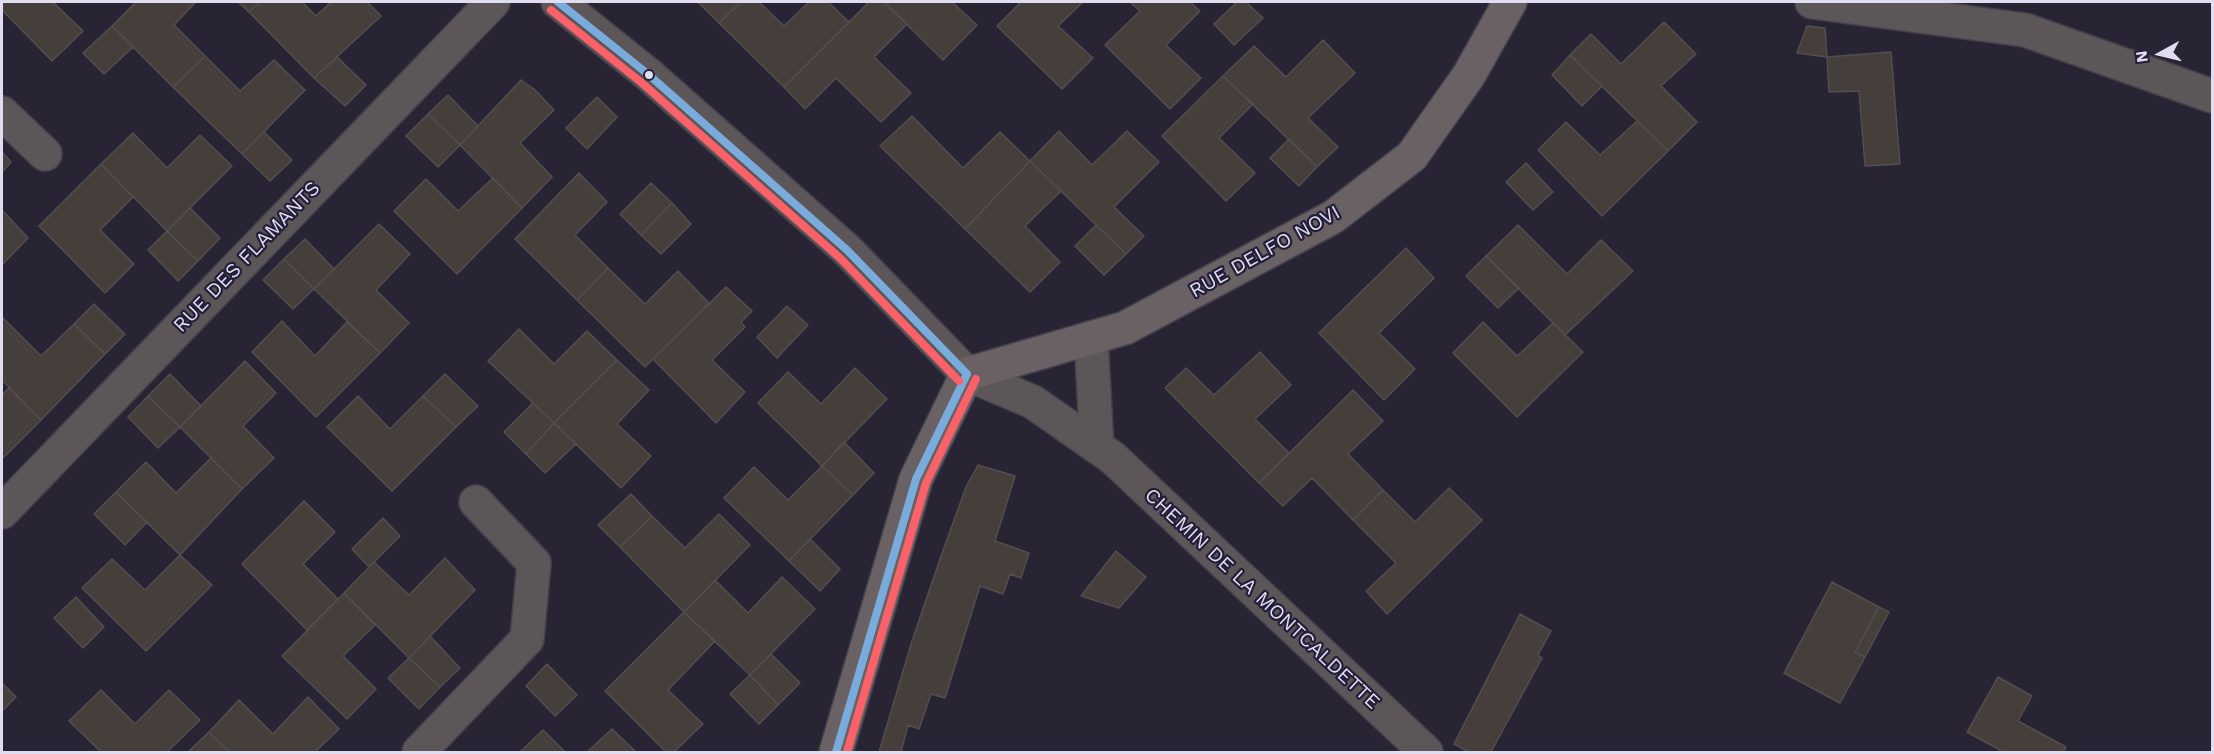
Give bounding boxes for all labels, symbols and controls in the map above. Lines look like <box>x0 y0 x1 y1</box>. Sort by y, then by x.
north arrow <box>2130 24 2190 84</box>
text: N <box>2131 49 2152 64</box>
unlabelled marker <box>643 69 655 81</box>
street label: RUE DES FLAMANTS <box>169 177 325 337</box>
street label: RUE DELFO NOVI <box>1186 201 1344 303</box>
street label: CHEMIN DE LA MONTCALDETTE <box>1139 483 1385 715</box>

